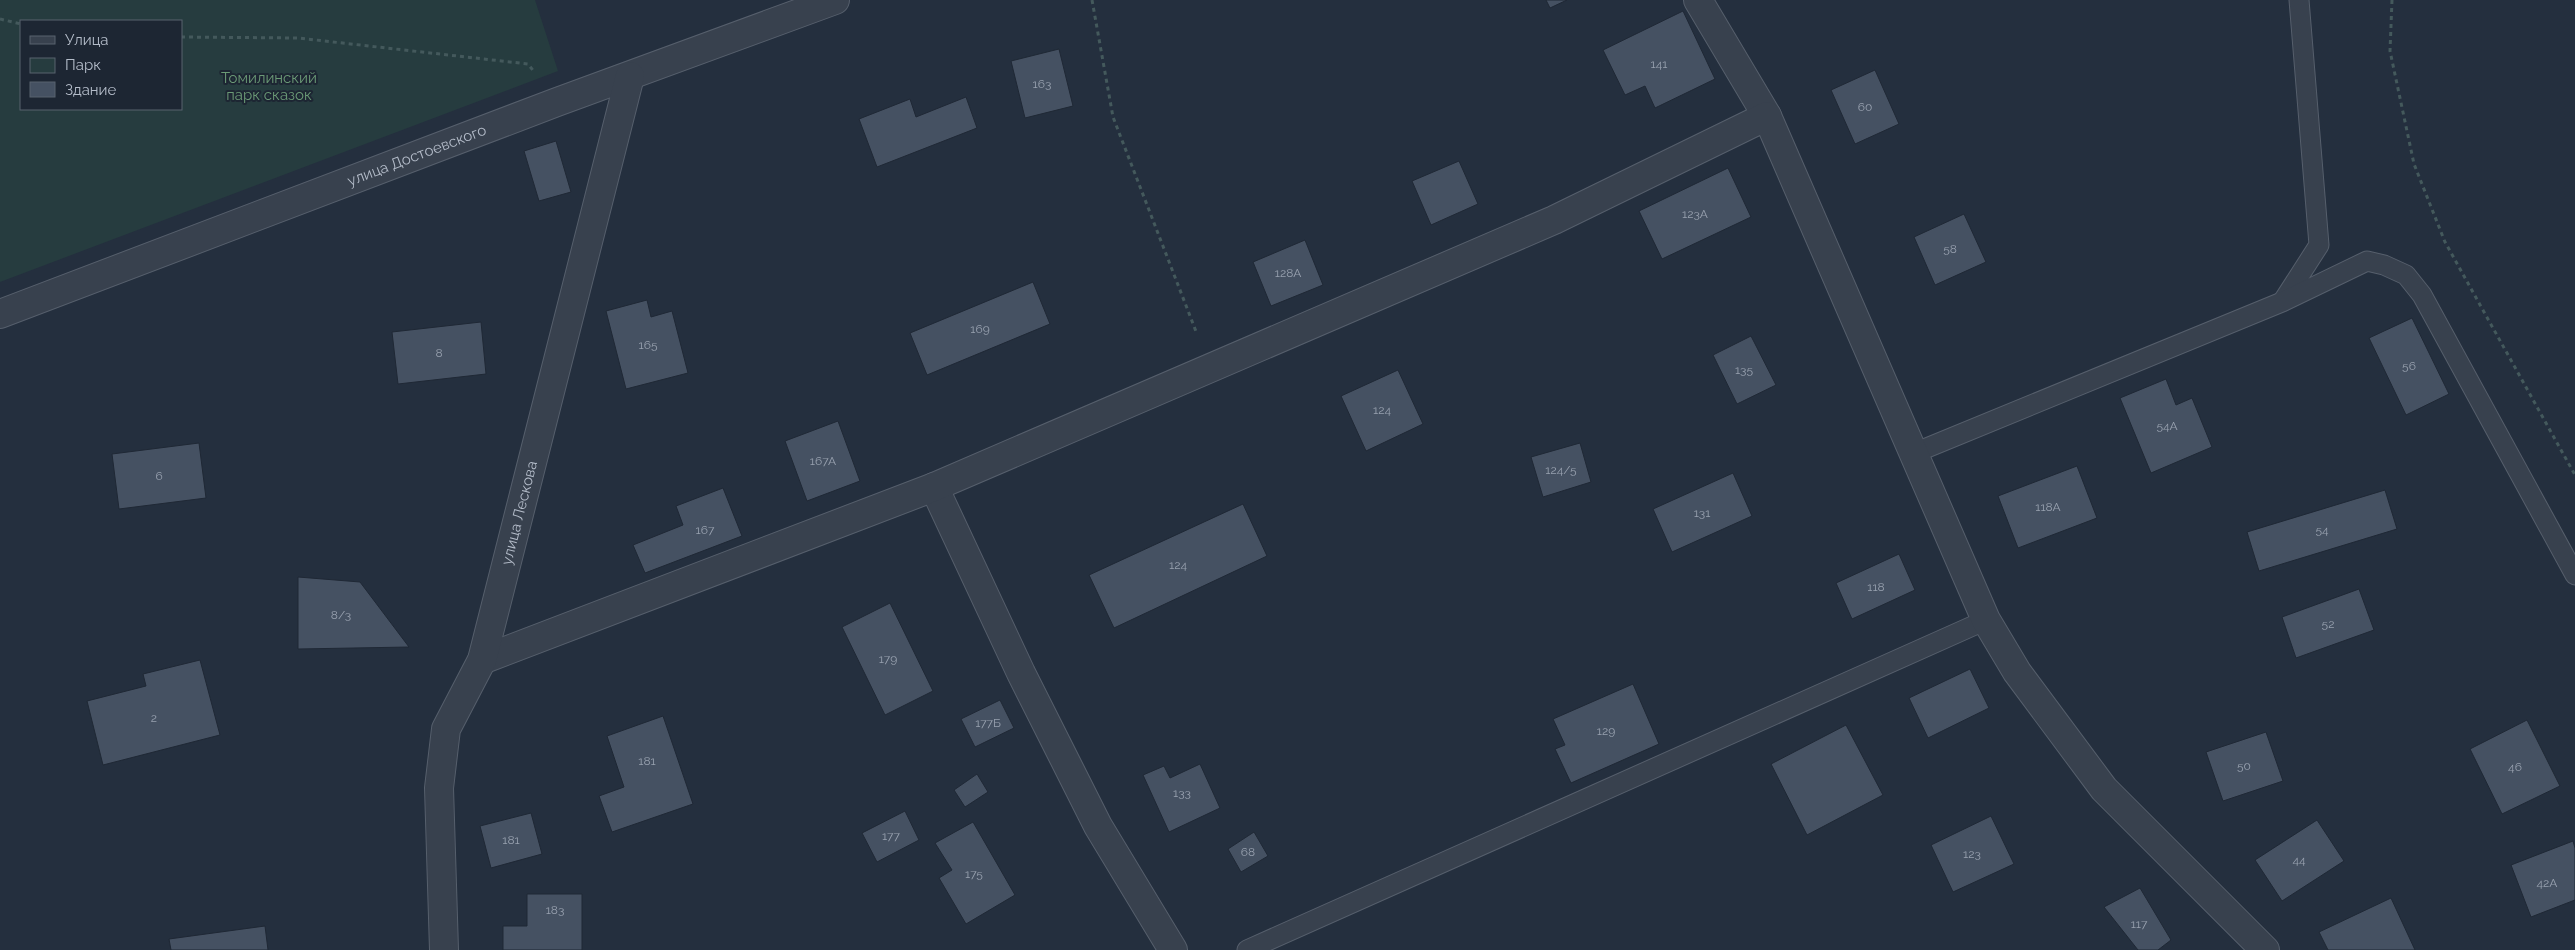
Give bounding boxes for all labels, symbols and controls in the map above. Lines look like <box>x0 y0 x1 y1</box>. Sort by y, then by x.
legend <box>20 20 182 110</box>
text: Улица <box>65 31 109 49</box>
text: Парк <box>65 56 101 74</box>
house number: 141 <box>1651 57 1667 71</box>
park label: Томилинский парк сказок <box>221 69 317 104</box>
house number: 163 <box>1033 77 1051 91</box>
text: Здание <box>65 81 117 99</box>
house number: 60 <box>1858 100 1872 114</box>
street label: улица Достоевского <box>345 121 489 190</box>
house number: 123А <box>1682 207 1708 221</box>
house number: 58 <box>1943 242 1957 256</box>
house number: 128А <box>1275 266 1301 280</box>
house number: 169 <box>970 322 990 336</box>
house number: 165 <box>639 338 658 352</box>
house number: 8 <box>435 346 443 360</box>
house number: 56 <box>2402 359 2416 373</box>
house number: 135 <box>1735 363 1753 377</box>
house number: 124 <box>1373 403 1391 417</box>
house number: 54А <box>2156 419 2178 433</box>
house number: 167А <box>810 454 836 468</box>
street label: улица Лескова <box>497 459 541 567</box>
house number: 124/5 <box>1545 463 1577 477</box>
house number: 6 <box>155 469 163 483</box>
house number: 118А <box>2035 500 2061 514</box>
house number: 131 <box>1694 506 1710 520</box>
house number: 167 <box>696 523 715 537</box>
house number: 54 <box>2315 523 2329 537</box>
house number: 124 <box>1169 558 1187 572</box>
house number: 118 <box>1867 580 1885 594</box>
house number: 8/3 <box>331 608 351 622</box>
house number: 52 <box>2322 617 2334 631</box>
house number: 179 <box>879 652 897 666</box>
house number: 2 <box>151 711 157 725</box>
house number: 177Б <box>975 716 1001 730</box>
house number: 129 <box>1597 724 1615 738</box>
house number: 181 <box>638 754 656 768</box>
house number: 50 <box>2237 759 2251 773</box>
house number: 46 <box>2508 760 2522 774</box>
house number: 133 <box>1173 786 1191 800</box>
house number: 177 <box>882 829 901 843</box>
house number: 181 <box>502 833 520 847</box>
house number: 68 <box>1241 845 1255 859</box>
house number: 123 <box>1963 847 1981 861</box>
house number: 44 <box>2292 853 2306 867</box>
house number: 175 <box>965 867 983 881</box>
house number: 42А <box>2537 876 2557 890</box>
house number: 183 <box>546 903 564 917</box>
house number: 117 <box>2131 917 2148 931</box>

